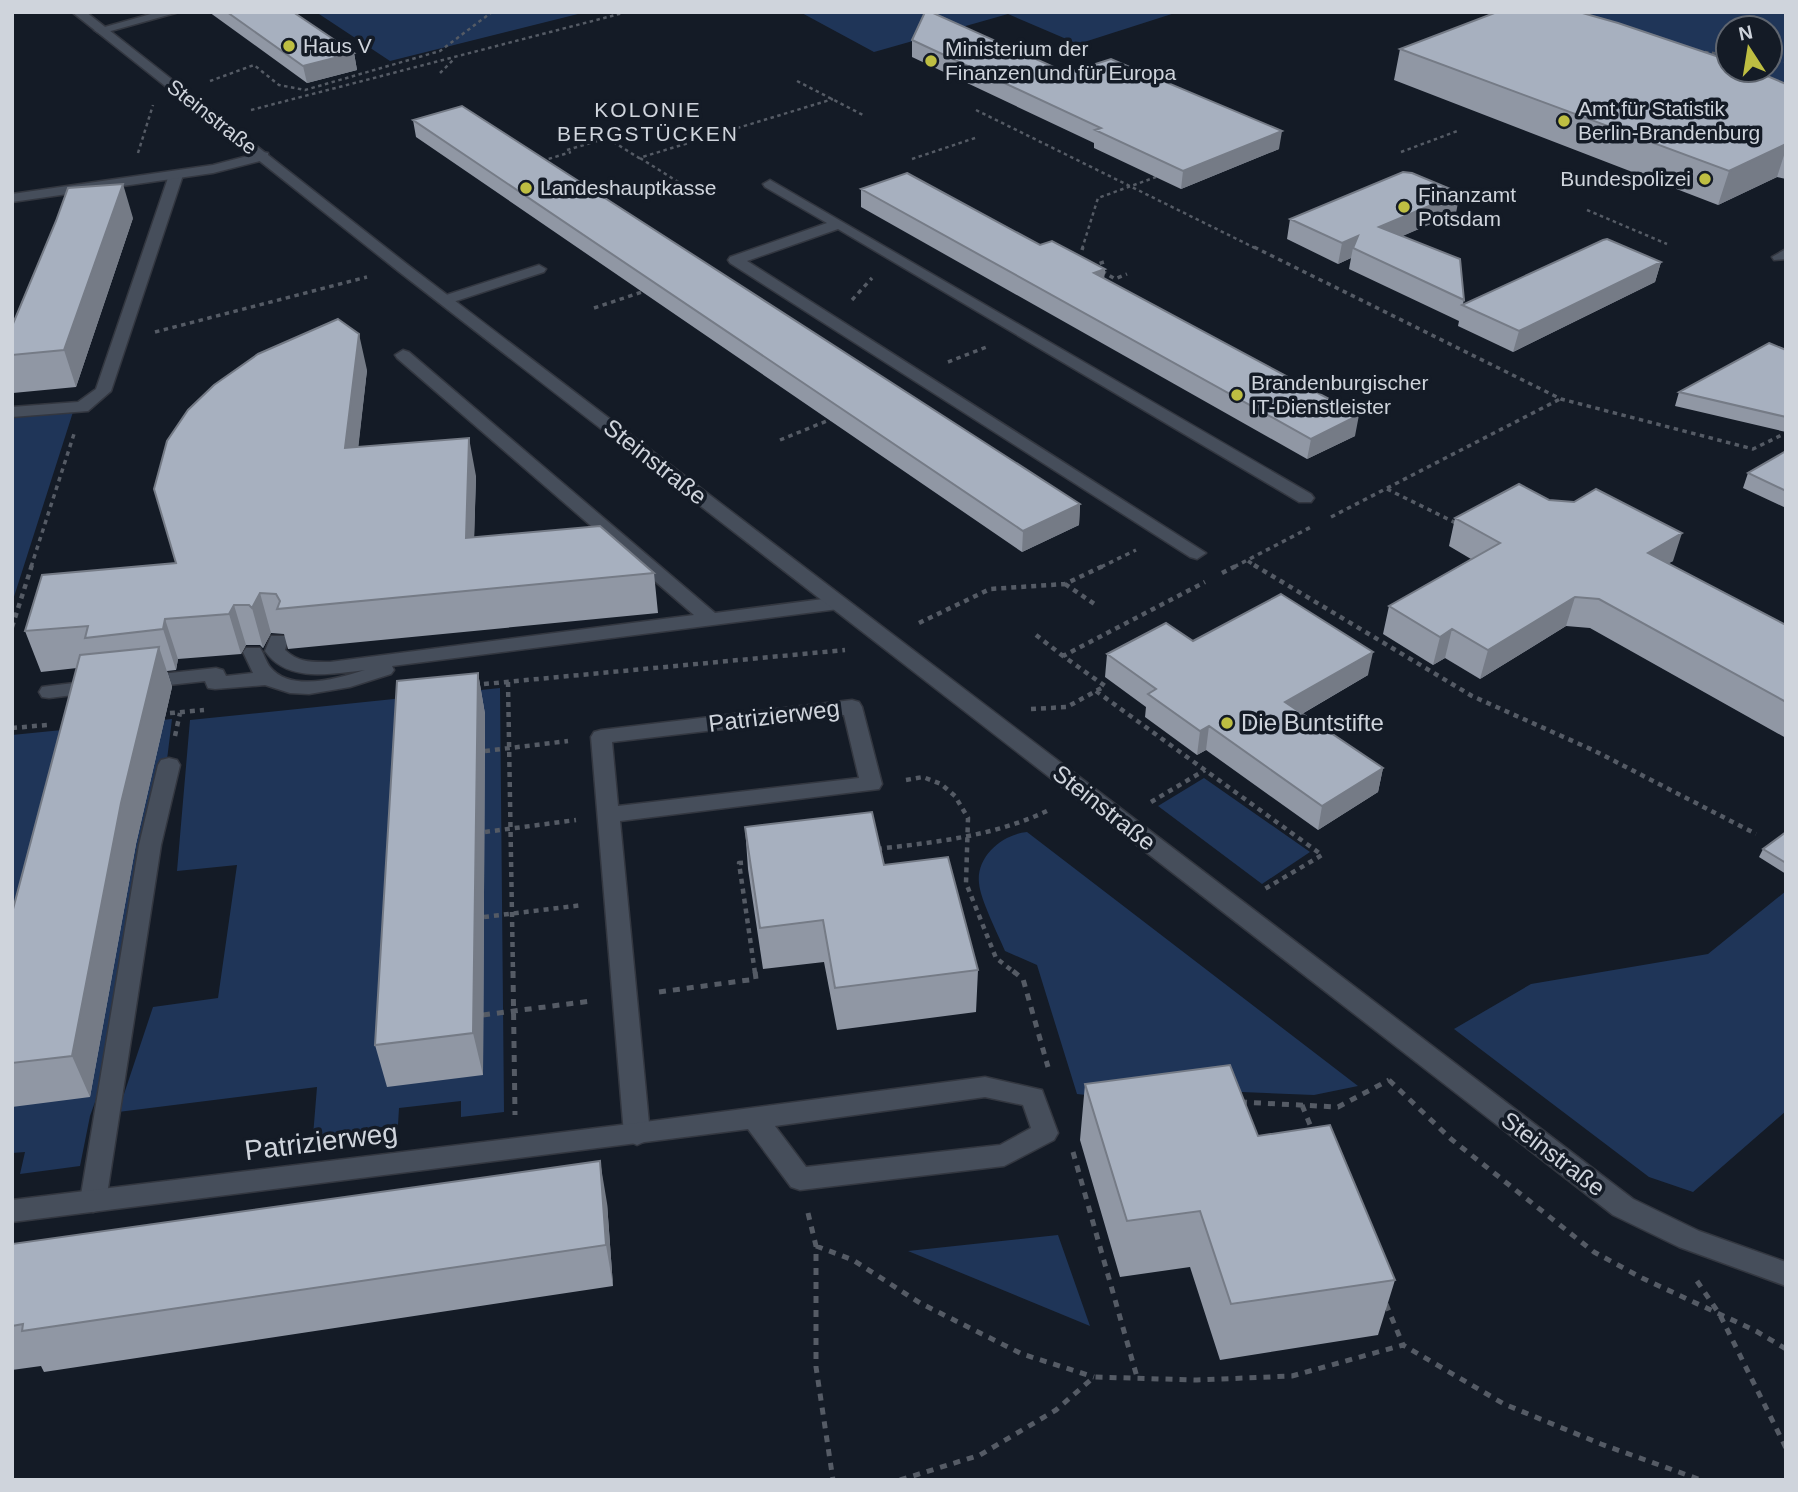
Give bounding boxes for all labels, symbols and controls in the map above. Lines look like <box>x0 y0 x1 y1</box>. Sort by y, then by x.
north arrow <box>1714 14 1784 84</box>
text: N <box>1737 21 1754 45</box>
place label: Haus V <box>303 34 372 57</box>
place label: Ministerium der Finanzen und für Europa <box>945 37 1176 84</box>
marker: Haus V <box>281 38 297 54</box>
marker: Ministerium der Finanzen und für Europa <box>923 53 939 69</box>
street label: Steinstraße <box>163 74 262 159</box>
place label: Amt für Statistik Berlin-Brandenburg <box>1578 97 1760 144</box>
district label: KOLONIE BERGSTÜCKEN <box>557 98 739 145</box>
marker: Amt für Statistik Berlin-Brandenburg <box>1556 113 1572 129</box>
place label: Bundespolizei <box>1560 167 1691 190</box>
marker: Bundespolizei <box>1697 171 1713 187</box>
place label: Landeshauptkasse <box>540 176 716 199</box>
marker: Landeshauptkasse <box>518 180 534 196</box>
place label: Finanzamt Potsdam <box>1418 183 1516 230</box>
marker: Finanzamt Potsdam <box>1396 199 1412 215</box>
place label: Brandenburgischer IT-Dienstleister <box>1251 371 1428 418</box>
marker: Brandenburgischer IT-Dienstleister <box>1229 387 1245 403</box>
street label: Steinstraße <box>599 413 712 510</box>
street label: Patrizierweg <box>707 694 841 737</box>
place label: Die Buntstifte <box>1241 709 1384 736</box>
marker: Die Buntstifte <box>1219 715 1235 731</box>
street label: Steinstraße <box>1048 759 1161 856</box>
street label: Steinstraße <box>1496 1106 1610 1201</box>
street label: Patrizierweg <box>243 1117 399 1166</box>

